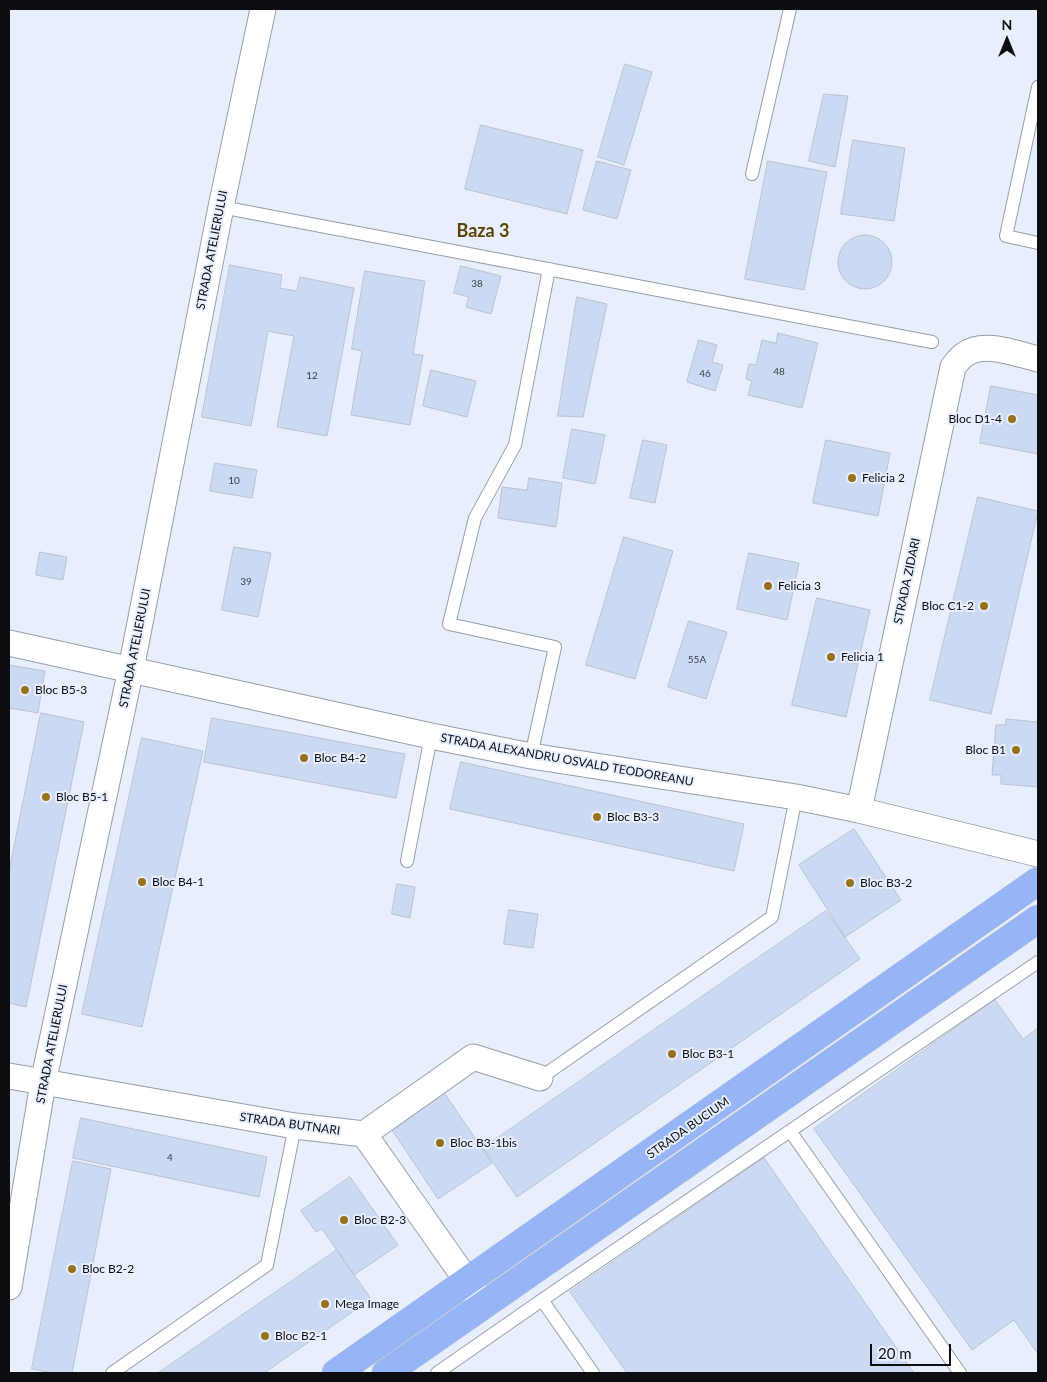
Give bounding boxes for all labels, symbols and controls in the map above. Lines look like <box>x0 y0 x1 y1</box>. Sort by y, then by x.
north arrow <box>982 15 1032 65</box>
text: N <box>1002 16 1012 33</box>
street label: STRADA ATELIERULUI <box>193 189 231 311</box>
district label: Baza 3 <box>456 220 510 242</box>
house number: 38 <box>471 278 483 290</box>
house number: 48 <box>773 366 785 378</box>
house number: 46 <box>699 368 711 380</box>
house number: 12 <box>306 370 318 382</box>
place label: Bloc D1-4 <box>948 412 1002 426</box>
marker: Bloc D1-4 <box>1006 413 1018 425</box>
place label: Felicia 2 <box>862 471 905 485</box>
marker: Felicia 2 <box>846 472 858 484</box>
house number: 10 <box>228 475 240 487</box>
street label: STRADA ZIDARI <box>891 537 923 625</box>
house number: 39 <box>240 576 252 588</box>
place label: Felicia 3 <box>778 579 821 593</box>
marker: Felicia 3 <box>762 580 774 592</box>
street label: STRADA ATELIERULUI <box>116 587 154 709</box>
place label: Bloc C1-2 <box>922 599 974 613</box>
marker: Bloc C1-2 <box>978 600 990 612</box>
place label: Felicia 1 <box>841 650 884 664</box>
marker: Felicia 1 <box>825 651 837 663</box>
house number: 55A <box>688 654 706 666</box>
place label: Bloc B5-3 <box>35 683 87 697</box>
marker: Bloc B5-3 <box>19 684 31 696</box>
street label: STRADA ALEXANDRU OSVALD TEODOREANU <box>439 731 695 789</box>
place label: Bloc B1 <box>965 743 1006 757</box>
marker: Bloc B1 <box>1010 744 1022 756</box>
place label: Bloc B4-2 <box>314 751 366 765</box>
marker: Bloc B4-2 <box>298 752 310 764</box>
place label: Bloc B5-1 <box>56 790 108 804</box>
marker: Bloc B5-1 <box>40 791 52 803</box>
place label: Bloc B3-3 <box>607 810 659 824</box>
marker: Bloc B3-3 <box>591 811 603 823</box>
place label: Bloc B4-1 <box>152 875 204 889</box>
marker: Bloc B4-1 <box>136 876 148 888</box>
place label: Bloc B3-2 <box>860 876 912 890</box>
marker: Bloc B3-2 <box>844 877 856 889</box>
street label: STRADA ATELIERULUI <box>33 983 71 1105</box>
place label: Bloc B3-1 <box>682 1047 734 1061</box>
marker: Bloc B3-1 <box>666 1048 678 1060</box>
street label: STRADA BUCIUM <box>644 1094 732 1162</box>
street label: STRADA BUTNARI <box>239 1110 341 1138</box>
place label: Bloc B3-1bis <box>450 1136 517 1150</box>
marker: Bloc B3-1bis <box>434 1137 446 1149</box>
house number: 4 <box>167 1152 173 1164</box>
place label: Bloc B2-3 <box>354 1213 406 1227</box>
marker: Bloc B2-3 <box>338 1214 350 1226</box>
place label: Bloc B2-2 <box>82 1262 134 1276</box>
marker: Bloc B2-2 <box>66 1263 78 1275</box>
place label: Mega Image <box>335 1297 399 1311</box>
marker: Mega Image <box>319 1298 331 1310</box>
place label: Bloc B2-1 <box>275 1329 327 1343</box>
marker: Bloc B2-1 <box>259 1330 271 1342</box>
scale bar <box>872 1334 953 1366</box>
text: 20 m <box>878 1344 912 1362</box>

